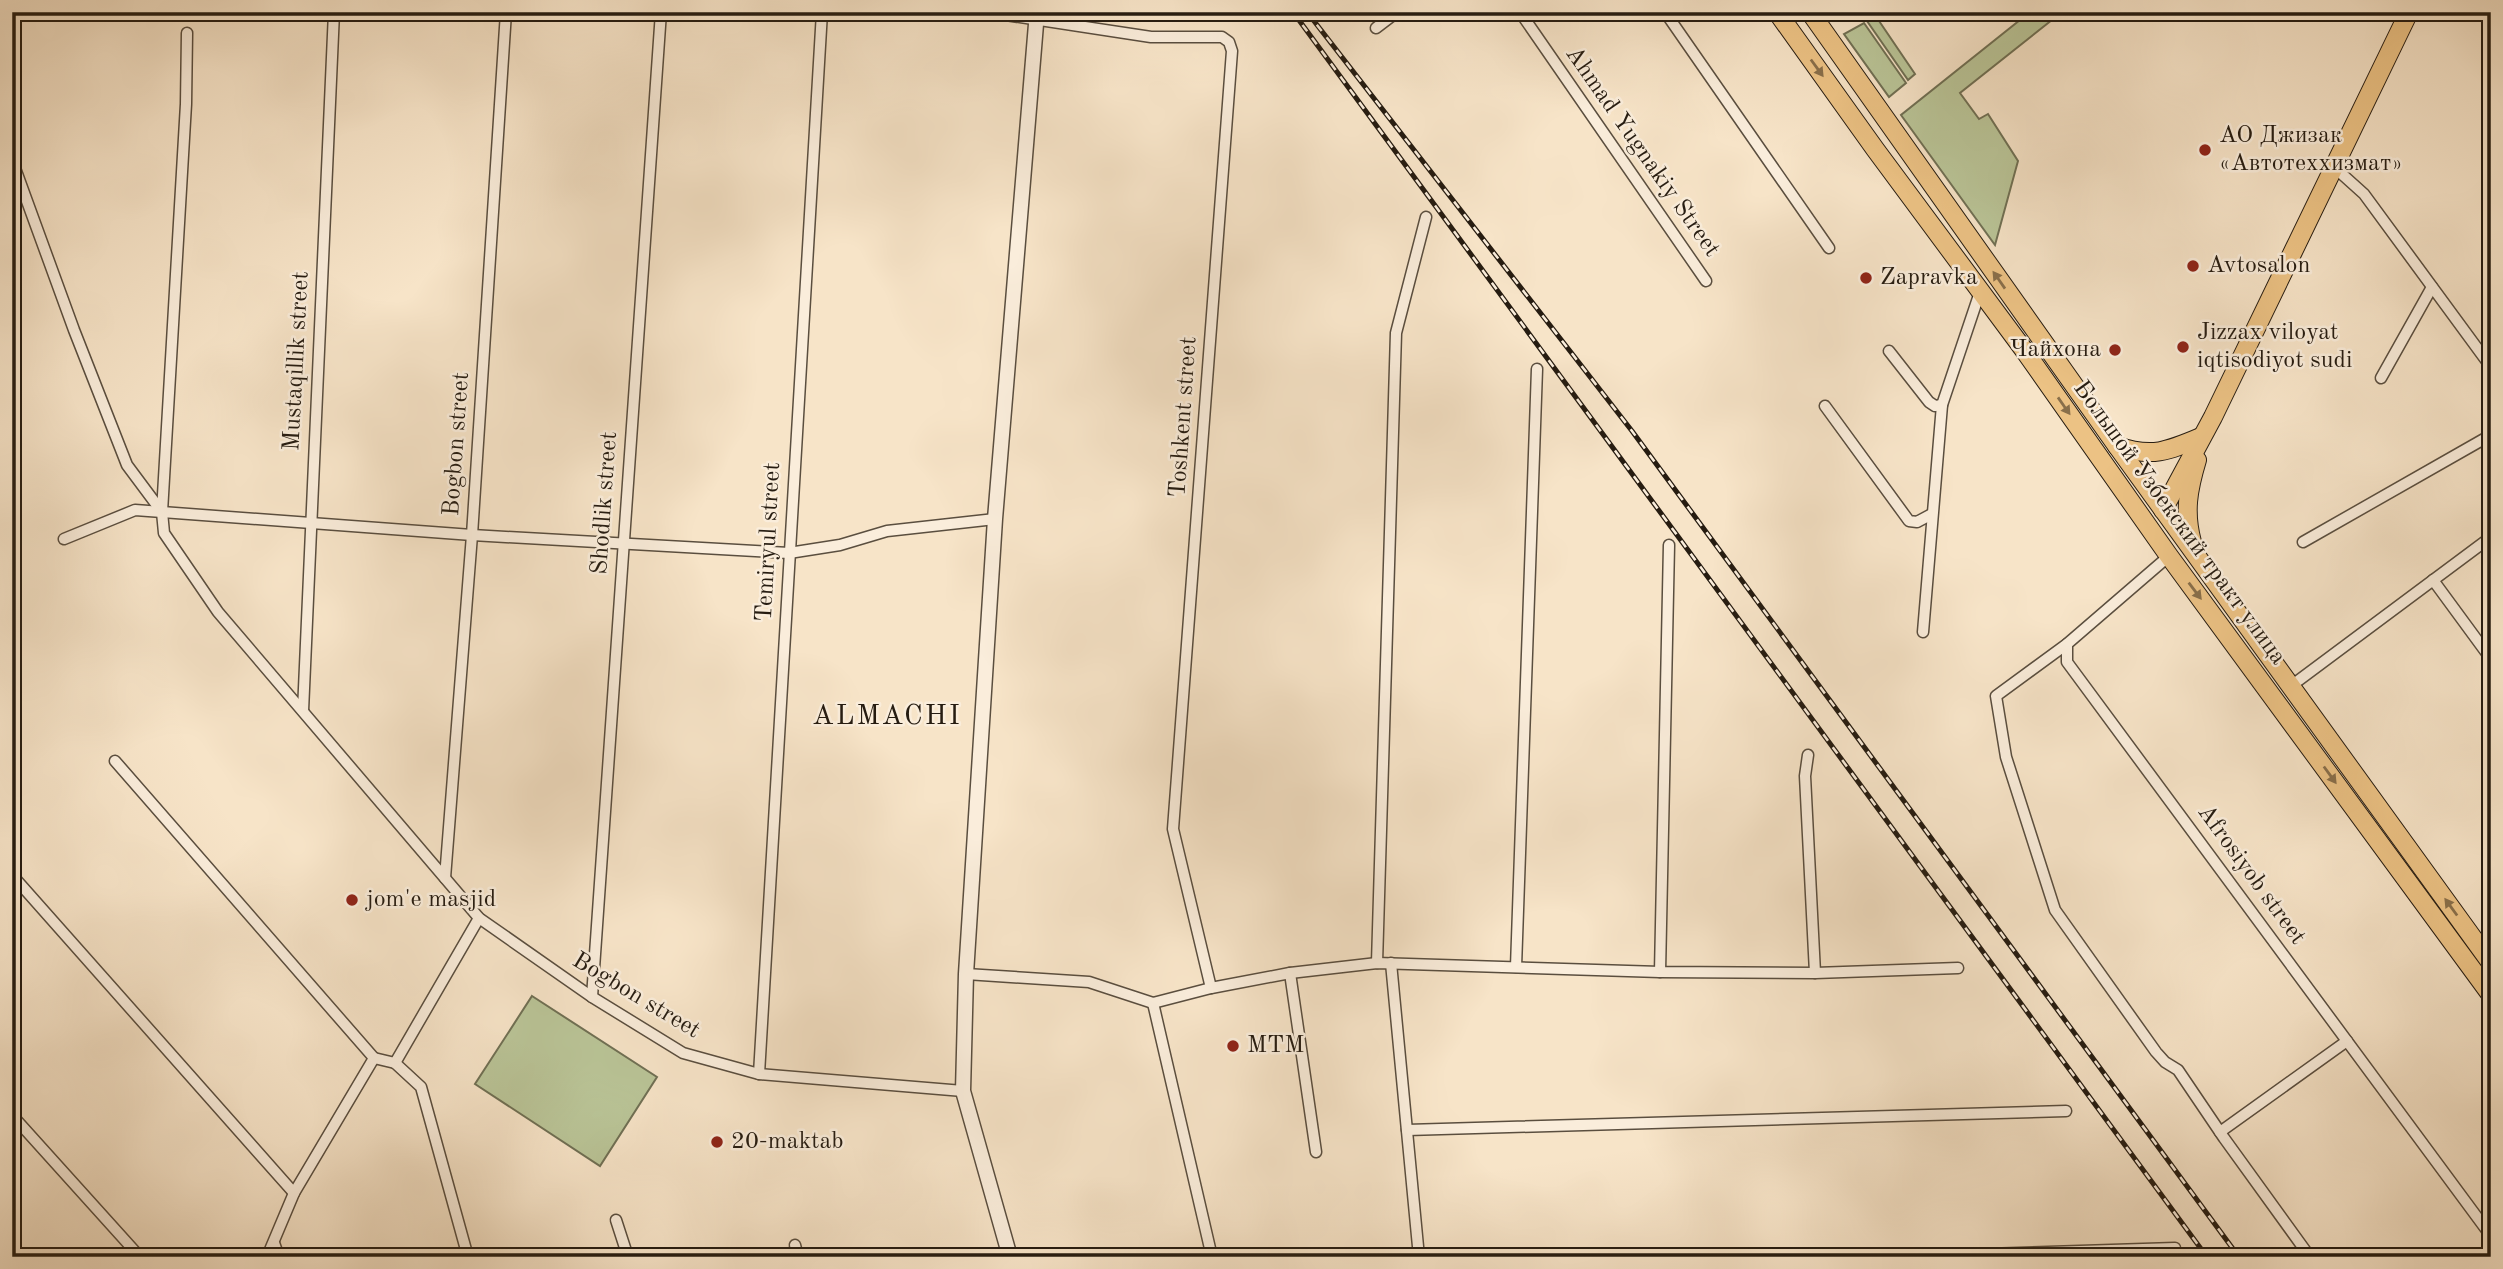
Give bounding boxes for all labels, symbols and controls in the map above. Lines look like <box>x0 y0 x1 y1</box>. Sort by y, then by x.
street label: Ahmad Yugnakiy Street <box>1560 42 1724 262</box>
one-way arrow <box>1809 59 1823 77</box>
place label: АО Джизак «Автотеххизмат» <box>2219 124 2403 176</box>
marker: АО Джизак «Автотеххизмат» <box>2197 142 2213 158</box>
place label: Avtosalon <box>2207 254 2310 278</box>
marker: Avtosalon <box>2185 258 2201 274</box>
place label: Zapravka <box>1880 266 1978 290</box>
marker: Zapravka <box>1858 270 1874 286</box>
street label: Mustaqillik street <box>280 271 314 451</box>
one-way arrow <box>1992 271 2006 289</box>
place label: Jizzax viloyat iqtisodiyot sudi <box>2197 321 2353 373</box>
street label: Toshkent street <box>1166 336 1202 498</box>
place label: Чайхона <box>2010 338 2101 362</box>
marker: Jizzax viloyat iqtisodiyot sudi <box>2175 339 2191 355</box>
marker: Чайхона <box>2107 342 2123 358</box>
street label: Bogbon street <box>440 371 474 517</box>
street label: Большой Узбекский тракт улица <box>2068 377 2290 670</box>
one-way arrow <box>2057 397 2071 415</box>
street label: Shodlik street <box>588 431 622 575</box>
street label: Temiryul street <box>753 462 785 622</box>
one-way arrow <box>2188 582 2203 600</box>
district label: ALMACHI <box>812 703 962 731</box>
one-way arrow <box>2323 766 2337 784</box>
street label: Afrosiyob street <box>2192 801 2310 949</box>
place label: jom'e masjid <box>365 888 496 912</box>
marker: jom'e masjid <box>344 892 360 908</box>
one-way arrow <box>2444 898 2458 917</box>
street label: Bogbon street <box>568 949 704 1043</box>
place label: MTM <box>1247 1034 1304 1058</box>
marker: MTM <box>1225 1038 1241 1054</box>
place label: 20-maktab <box>731 1130 844 1154</box>
marker: 20-maktab <box>709 1134 725 1150</box>

